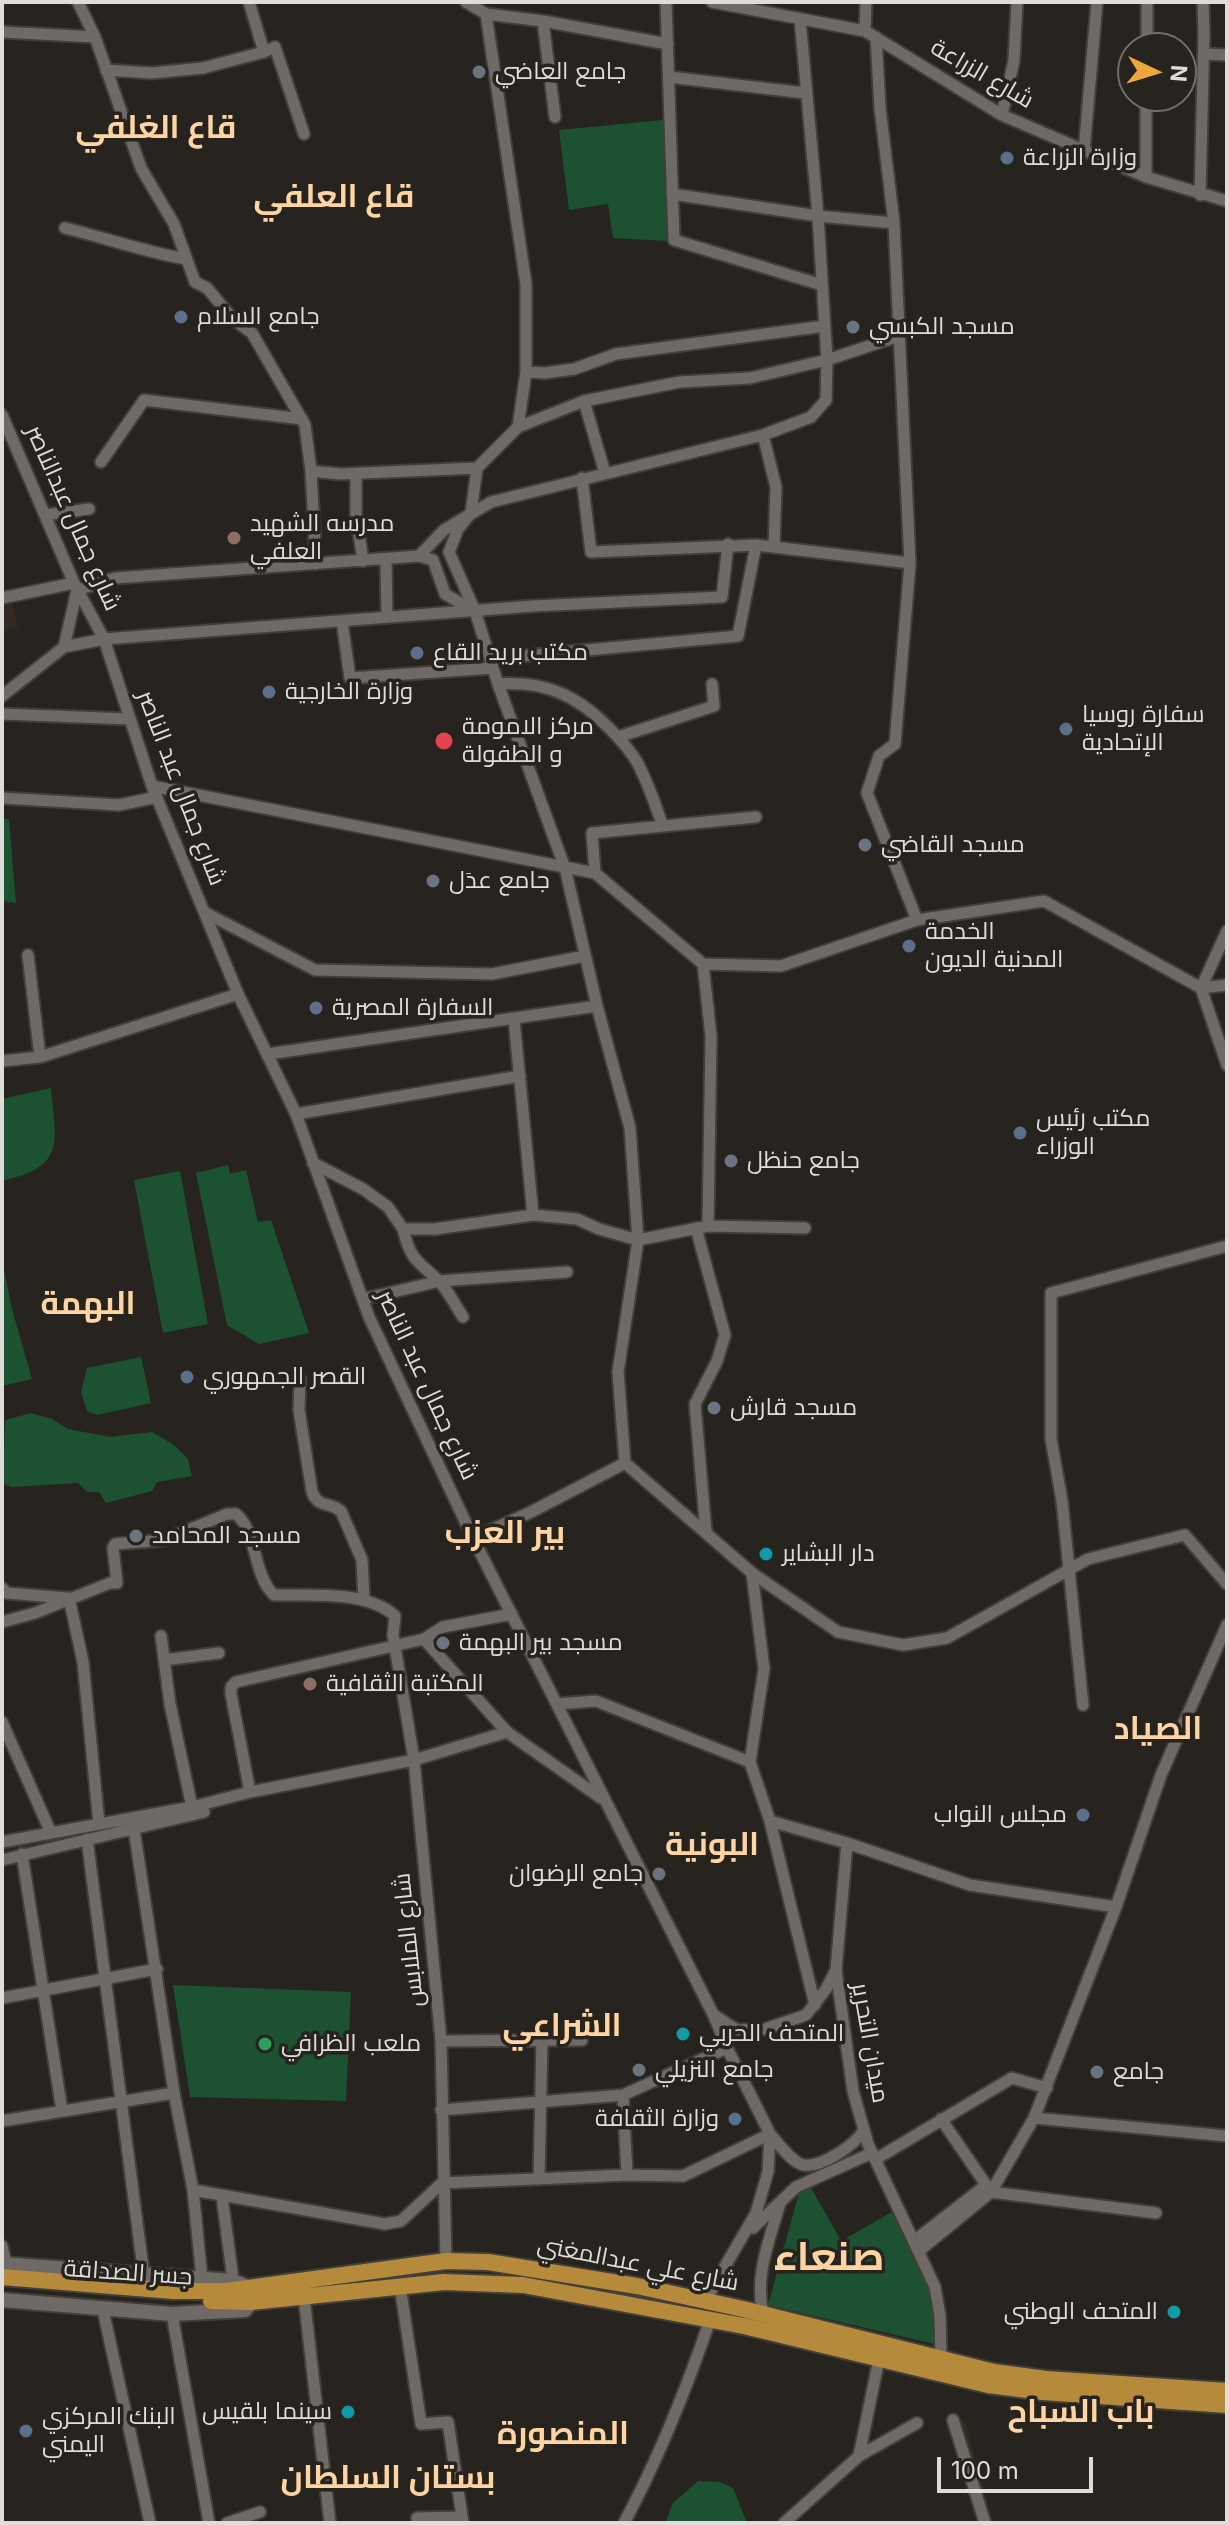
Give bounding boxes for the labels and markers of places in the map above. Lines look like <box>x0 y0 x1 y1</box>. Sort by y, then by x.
place label: جامع العاضي <box>495 58 626 86</box>
marker: جامع العاضي <box>470 63 488 81</box>
place label: وزارة الزراعة <box>1023 144 1137 172</box>
marker: وزارة الزراعة <box>998 149 1016 167</box>
place label: جامع السلام <box>197 303 320 331</box>
marker: جامع السلام <box>172 308 190 326</box>
place label: مسجد الكبسي <box>869 313 1015 341</box>
marker: مسجد الكبسي <box>844 318 862 336</box>
place label: مدرسه الشهيد العلفي <box>250 510 394 566</box>
marker: مدرسه الشهيد العلفي <box>225 529 243 547</box>
place label: مكتب بريد القاع <box>433 639 588 667</box>
marker: مكتب بريد القاع <box>408 644 426 662</box>
place label: وزارة الخارجية <box>285 678 413 706</box>
marker: وزارة الخارجية <box>260 683 278 701</box>
place label: سفارة روسيا الإتحادية <box>1082 701 1205 757</box>
place label: مركز الامومة و الطفولة <box>462 713 594 769</box>
marker: سفارة روسيا الإتحادية <box>1057 720 1075 738</box>
marker: مركز الامومة و الطفولة <box>433 730 455 752</box>
place label: مسجد القاضي <box>881 831 1025 859</box>
marker: مسجد القاضي <box>856 836 874 854</box>
place label: جامع عدَل <box>449 867 550 895</box>
marker: جامع عدَل <box>424 872 442 890</box>
place label: الخدمة المدنية الديون <box>925 918 1063 974</box>
marker: الخدمة المدنية الديون <box>900 937 918 955</box>
place label: السفارة المصرية <box>332 994 494 1022</box>
marker: السفارة المصرية <box>307 999 325 1017</box>
place label: مكتب رئيس الوزراء <box>1036 1105 1150 1161</box>
marker: مكتب رئيس الوزراء <box>1011 1124 1029 1142</box>
place label: جامع حنظل <box>747 1147 860 1175</box>
marker: جامع حنظل <box>722 1152 740 1170</box>
place label: القصر الجمهوري <box>203 1363 366 1391</box>
marker: القصر الجمهوري <box>178 1368 196 1386</box>
place label: مسجد قارش <box>730 1394 857 1422</box>
marker: مسجد قارش <box>705 1399 723 1417</box>
place label: مسجد المحامد <box>152 1522 301 1550</box>
marker: مسجد المحامد <box>127 1527 145 1545</box>
place label: دار البشاير <box>782 1540 875 1568</box>
marker: دار البشاير <box>757 1545 775 1563</box>
place label: مسجد بير البهمة <box>459 1629 623 1657</box>
marker: مسجد بير البهمة <box>434 1634 452 1652</box>
place label: المكتبة الثقافية <box>326 1670 484 1698</box>
marker: المكتبة الثقافية <box>301 1675 319 1693</box>
place label: مجلس النواب <box>934 1801 1067 1829</box>
marker: مجلس النواب <box>1074 1806 1092 1824</box>
place label: جامع الرضوان <box>509 1860 643 1888</box>
marker: جامع الرضوان <box>650 1865 668 1883</box>
place label: المتحف الحربي <box>699 2020 844 2048</box>
marker: المتحف الحربي <box>674 2025 692 2043</box>
place label: ملعب الظرافي <box>281 2030 421 2058</box>
marker: ملعب الظرافي <box>256 2035 274 2053</box>
place label: جامع النزيلي <box>655 2056 774 2084</box>
place label: جامع <box>1113 2058 1164 2086</box>
marker: جامع النزيلي <box>630 2061 648 2079</box>
marker: جامع <box>1088 2063 1106 2081</box>
place label: وزارة الثقافة <box>595 2105 719 2133</box>
marker: وزارة الثقافة <box>726 2110 744 2128</box>
place label: المتحف الوطني <box>1004 2298 1158 2326</box>
marker: المتحف الوطني <box>1165 2303 1183 2321</box>
place label: سينما بلقيس <box>202 2398 332 2426</box>
place label: البنك المركزي اليمني <box>42 2403 176 2459</box>
marker: سينما بلقيس <box>339 2403 357 2421</box>
marker: البنك المركزي اليمني <box>17 2422 35 2440</box>

